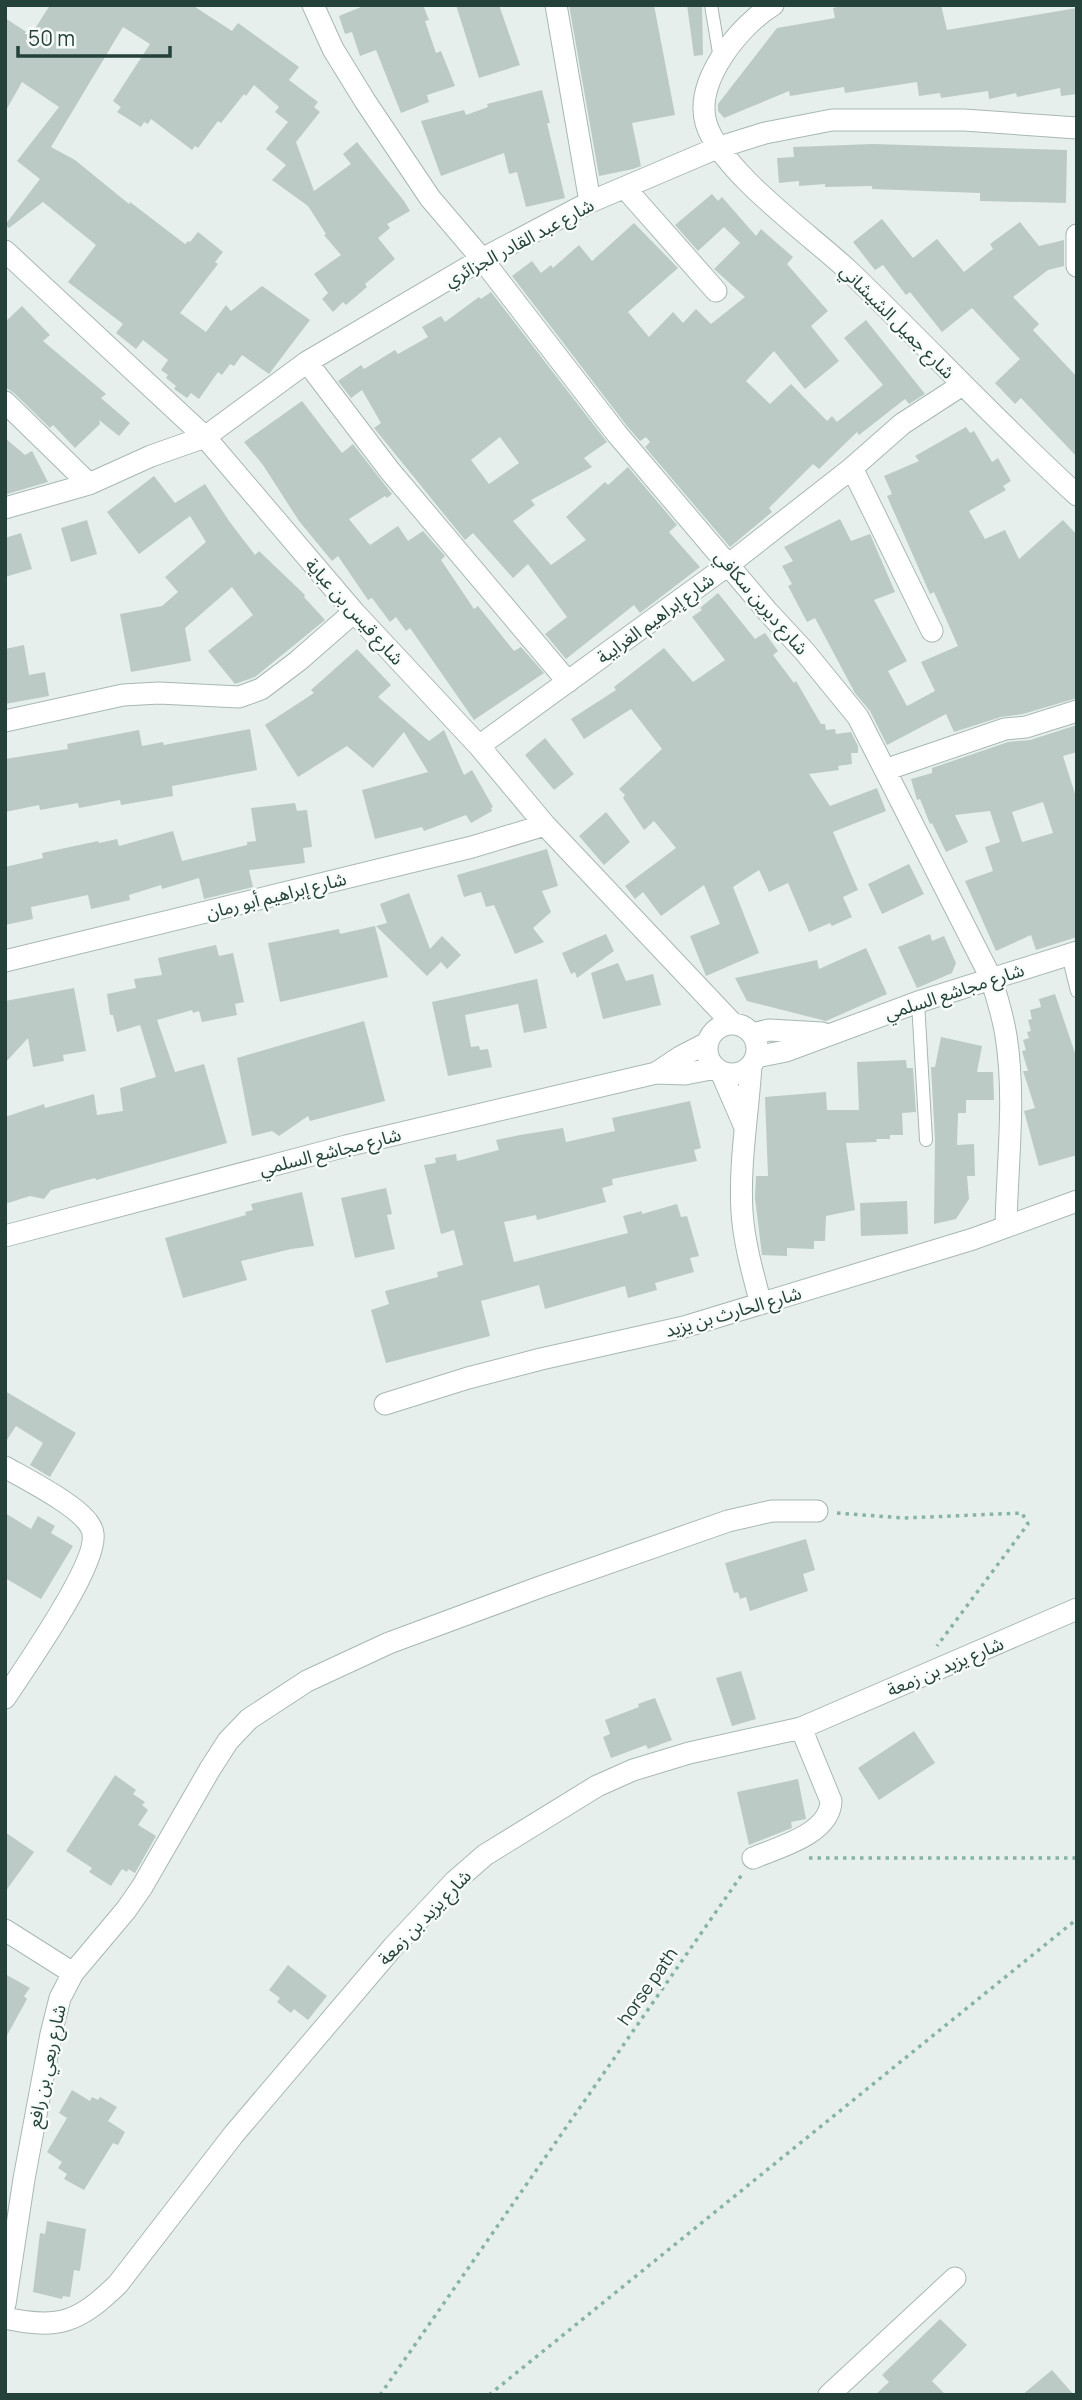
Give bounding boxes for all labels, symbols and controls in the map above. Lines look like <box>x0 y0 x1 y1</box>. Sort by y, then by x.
scale bar <box>18 14 170 58</box>
text: 50 m <box>28 24 75 52</box>
street label: شارع عبد القادر الجزائري <box>440 192 599 294</box>
street label: شارع جميل الشيشاني <box>833 259 960 386</box>
street label: شارع ديرين سكافي <box>708 545 814 661</box>
street label: شارع قيس بن عباية <box>298 552 409 672</box>
street label: شارع إبراهيم الغرايبة <box>592 567 720 671</box>
street label: شارع إبراهيم أبو رمان <box>203 866 349 927</box>
street label: شارع مجاشع السلمي <box>881 957 1028 1028</box>
street label: شارع مجاشع السلمي <box>257 1122 404 1183</box>
street label: شارع الحارث بن يزيد <box>662 1280 805 1345</box>
street label: شارع يزيد بن زمعة <box>883 1631 1008 1704</box>
street label: شارع يزيد بن زمعة <box>372 1864 478 1972</box>
street label: horse path <box>611 1942 683 2030</box>
street label: شارع ربعي بن رافع <box>21 2002 74 2130</box>

